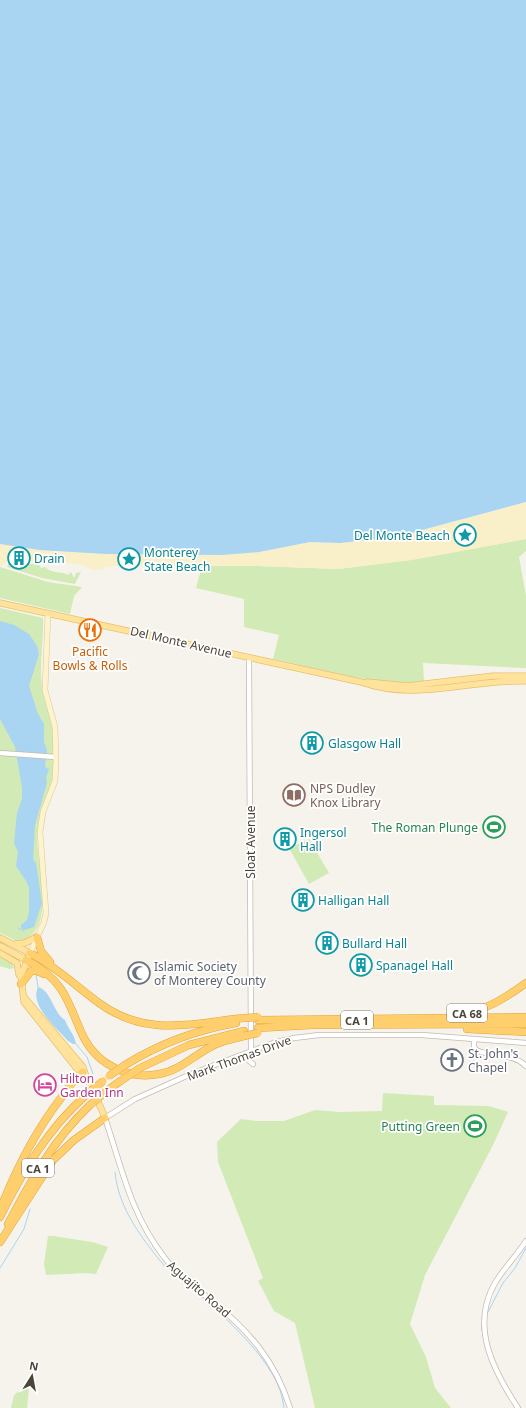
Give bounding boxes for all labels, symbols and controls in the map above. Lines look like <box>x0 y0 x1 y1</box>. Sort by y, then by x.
place icon: Del Monte Beach <box>452 522 478 548</box>
place label: Del Monte Beach <box>354 527 450 544</box>
place label: Monterey State Beach <box>144 544 210 575</box>
building icon: Drain <box>6 545 32 571</box>
place icon: Monterey State Beach <box>116 546 142 572</box>
place label: Drain <box>34 550 65 567</box>
restaurant icon: Pacific Bowls & Rolls <box>77 617 103 643</box>
street label: Del Monte Avenue <box>129 622 234 662</box>
place label: Pacific Bowls & Rolls <box>53 643 128 674</box>
building icon: Glasgow Hall <box>299 730 325 756</box>
place label: Glasgow Hall <box>328 735 401 752</box>
place label: NPS Dudley Knox Library <box>310 780 382 811</box>
library icon: NPS Dudley Knox Library <box>281 782 307 808</box>
street label: Sloat Avenue <box>242 805 259 879</box>
sports icon: The Roman Plunge <box>481 814 507 840</box>
place label: The Roman Plunge <box>371 819 478 836</box>
place label: Ingersol Hall <box>300 824 347 855</box>
building icon: Ingersol Hall <box>272 826 298 852</box>
building icon: Halligan Hall <box>290 887 316 913</box>
place label: Halligan Hall <box>318 892 389 909</box>
building icon: Bullard Hall <box>314 930 340 956</box>
place label: Bullard Hall <box>342 935 407 952</box>
building icon: Spanagel Hall <box>348 952 374 978</box>
place label: Spanagel Hall <box>376 957 453 974</box>
place label: Islamic Society of Monterey County <box>154 958 267 989</box>
mosque icon: Islamic Society of Monterey County <box>126 960 152 986</box>
road number: CA 68 <box>447 1004 487 1022</box>
road number: CA 1 <box>341 1011 373 1029</box>
street label: Mark Thomas Drive <box>184 1031 294 1085</box>
place label: St. John's Chapel <box>468 1045 519 1076</box>
church icon: St. John's Chapel <box>439 1047 465 1073</box>
place label: Hilton Garden Inn <box>60 1070 124 1101</box>
hotel icon: Hilton Garden Inn <box>32 1072 58 1098</box>
sports icon: Putting Green <box>462 1113 488 1139</box>
place label: Putting Green <box>381 1118 460 1135</box>
road number: CA 1 <box>22 1159 54 1177</box>
street label: Aguajito Road <box>164 1257 234 1321</box>
north arrow <box>12 1356 52 1396</box>
text: N <box>28 1357 40 1374</box>

